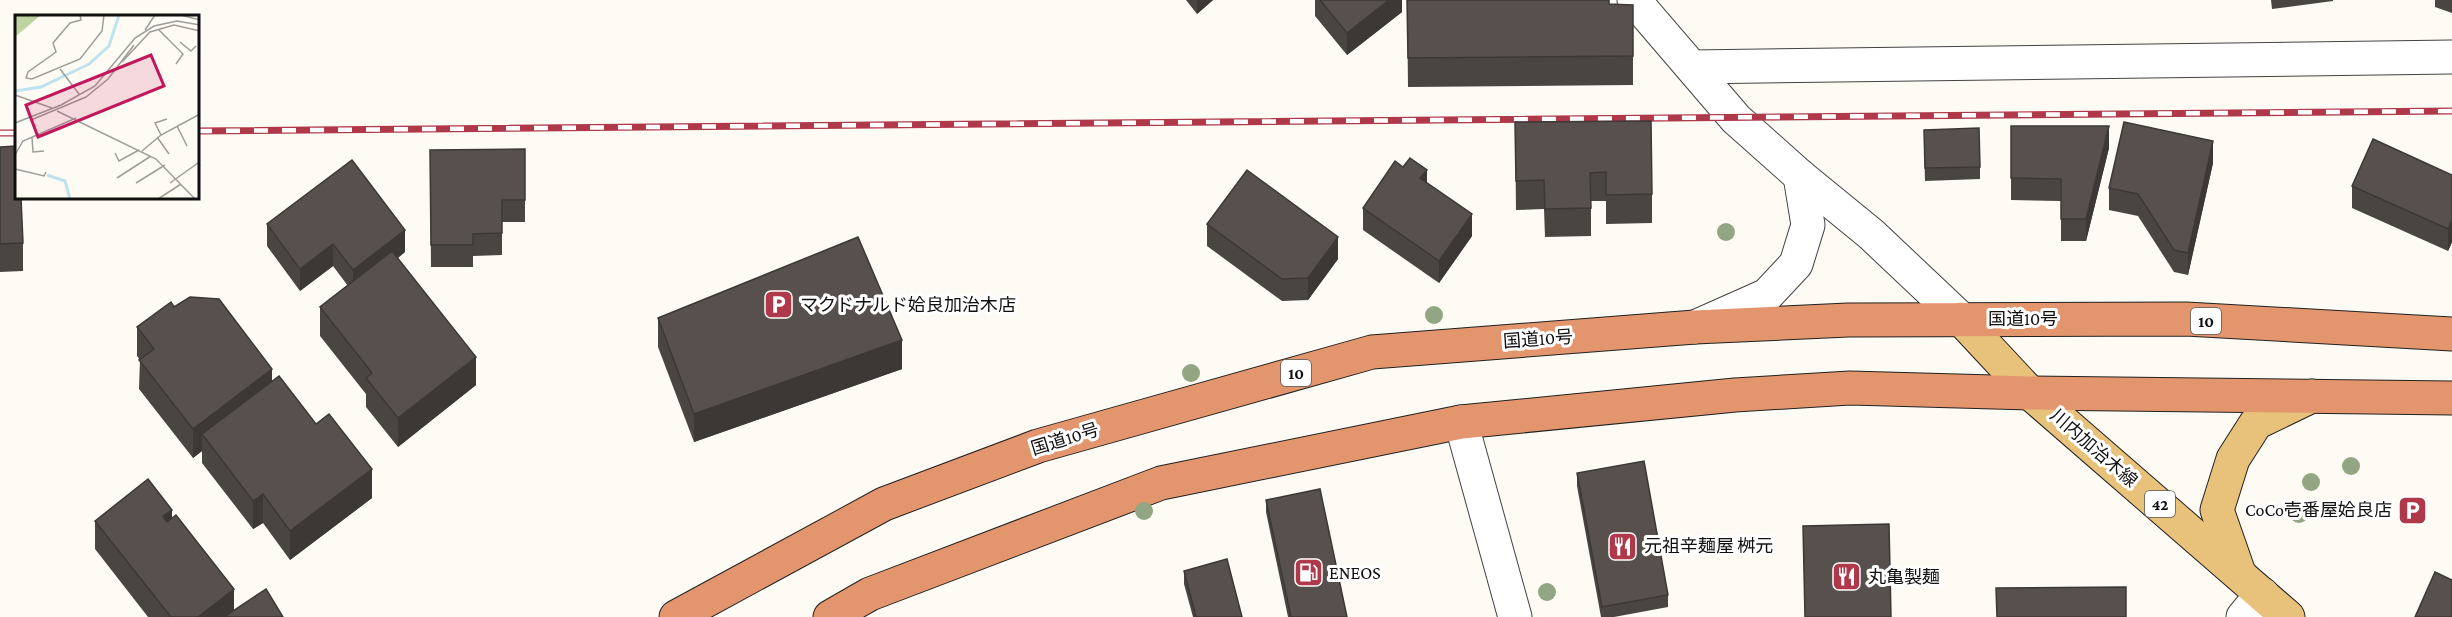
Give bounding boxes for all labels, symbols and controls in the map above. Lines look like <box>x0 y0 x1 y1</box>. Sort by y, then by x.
inset map <box>15 15 200 200</box>
parking icon: マクドナルド姶良加治木店 <box>763 289 795 321</box>
place label: マクドナルド姶良加治木店 <box>800 295 1016 315</box>
road number: 10 <box>2191 308 2221 334</box>
street label: 国道10号 <box>1988 309 2058 329</box>
street label: 国道10号 <box>1502 327 1574 351</box>
road number: 10 <box>1281 360 1311 386</box>
street label: 川内加治木線 <box>2047 405 2141 491</box>
street label: 国道10号 <box>1029 419 1101 459</box>
road number: 42 <box>2145 491 2175 517</box>
parking icon: CoCo壱番屋姶良店 <box>2397 494 2429 526</box>
place label: CoCo壱番屋姶良店 <box>2245 500 2392 520</box>
restaurant icon: 元祖辛麺屋 桝元 <box>1607 530 1639 562</box>
place label: 元祖辛麺屋 桝元 <box>1644 536 1773 556</box>
fuel station icon: ENEOS <box>1292 557 1324 589</box>
restaurant icon: 丸亀製麺 <box>1831 561 1863 593</box>
place label: ENEOS <box>1329 563 1381 583</box>
place label: 丸亀製麺 <box>1868 567 1940 587</box>

